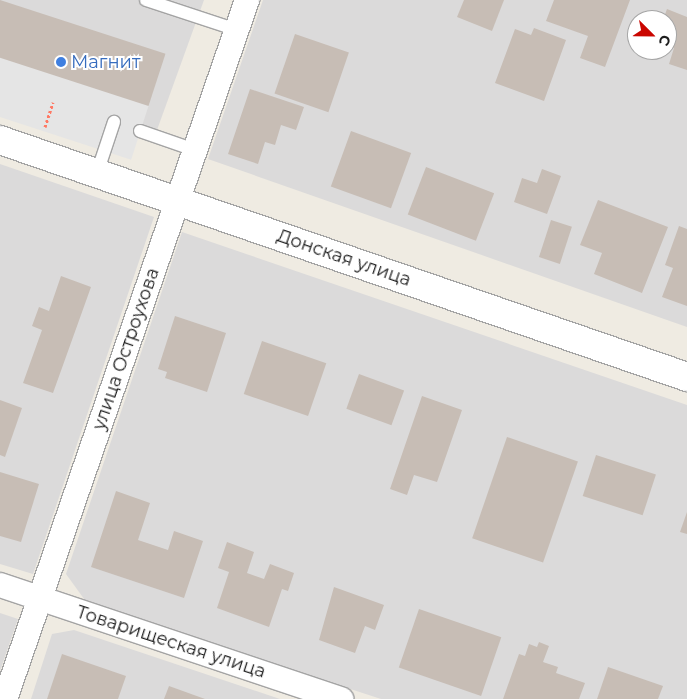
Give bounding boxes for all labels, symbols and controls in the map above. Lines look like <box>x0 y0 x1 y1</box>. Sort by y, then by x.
north arrow <box>627 10 677 60</box>
text: С <box>655 32 675 49</box>
place label: Магнит <box>71 51 140 73</box>
marker: Магнит <box>55 56 67 68</box>
street label: Донская улица <box>274 225 414 291</box>
street label: улица Остроухова <box>88 265 164 433</box>
street label: Товарищеская улица <box>74 601 268 683</box>

